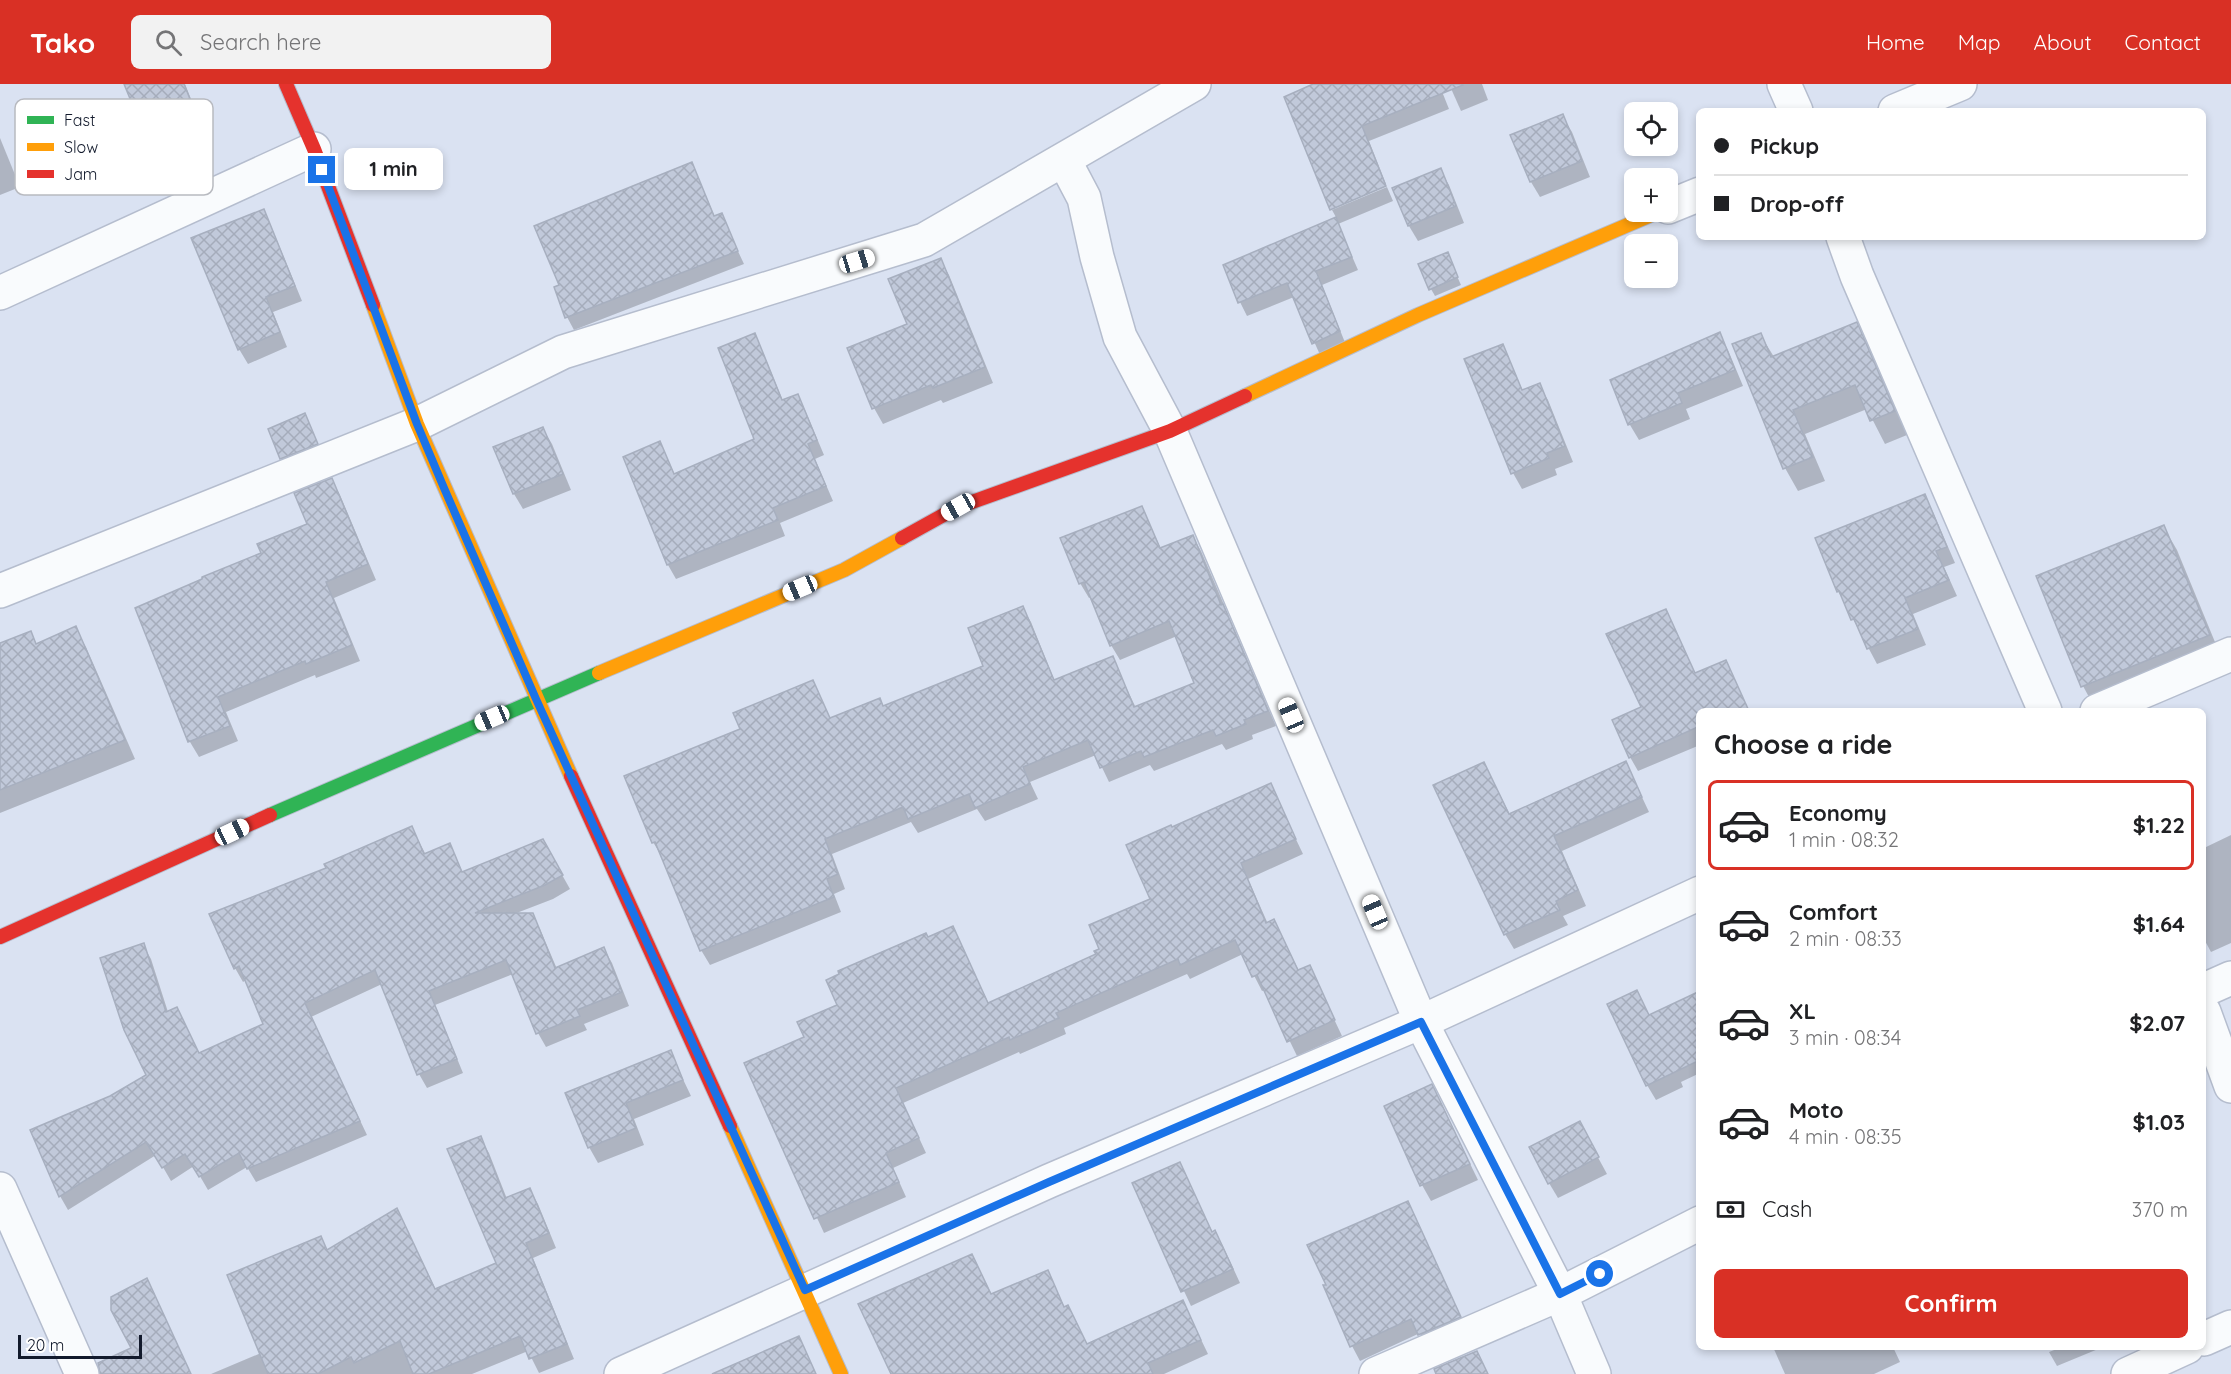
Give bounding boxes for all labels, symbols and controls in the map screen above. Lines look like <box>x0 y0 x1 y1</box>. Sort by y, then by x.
search box <box>131 15 551 69</box>
text: Tako <box>30 25 95 60</box>
icon: search <box>152 26 185 59</box>
text: Search here <box>200 28 322 56</box>
text: Home <box>1866 29 1925 55</box>
text: Map <box>1958 29 2001 55</box>
text: About <box>2034 29 2092 55</box>
text: Contact <box>2125 29 2201 55</box>
legend <box>15 99 213 195</box>
map controls <box>1624 102 1678 288</box>
button: locate <box>1624 102 1678 156</box>
text: Fast <box>64 110 95 130</box>
text: Pickup <box>1750 132 1819 160</box>
text: Slow <box>64 137 98 157</box>
callout: 1 min <box>343 149 442 191</box>
route end <box>308 156 335 183</box>
text: 1 min <box>369 156 418 181</box>
text: Jam <box>64 164 97 184</box>
button: + <box>1624 168 1678 222</box>
text: Drop-off <box>1750 190 1844 218</box>
button: − <box>1624 234 1678 288</box>
car <box>837 247 877 275</box>
car <box>938 490 978 524</box>
car <box>780 573 820 603</box>
car <box>1276 695 1306 735</box>
car <box>472 703 512 733</box>
text: Choose a ride <box>1714 727 1892 761</box>
icon: car <box>1717 798 1771 852</box>
text: Economy <box>1789 799 1887 827</box>
text: $1.22 <box>2133 811 2185 839</box>
car <box>212 816 252 848</box>
text: 1 min · 08:32 <box>1789 827 1899 852</box>
car <box>1360 892 1390 932</box>
icon: car <box>1717 897 1771 951</box>
text: Comfort <box>1789 898 1878 926</box>
text: $1.64 <box>2133 910 2185 938</box>
text: 2 min · 08:33 <box>1789 926 1902 951</box>
icon: car <box>1717 996 1771 1050</box>
text: XL <box>1789 997 1816 1025</box>
text: $2.07 <box>2129 1009 2185 1037</box>
text: 3 min · 08:34 <box>1789 1025 1901 1050</box>
icon: car <box>1717 1095 1771 1149</box>
text: Moto <box>1789 1096 1843 1124</box>
text: $1.03 <box>2133 1108 2185 1136</box>
text: 4 min · 08:35 <box>1789 1124 1902 1149</box>
icon: cash <box>1714 1193 1747 1226</box>
text: Cash <box>1762 1195 1813 1223</box>
text: 370 m <box>2132 1197 2188 1222</box>
route start <box>1586 1260 1613 1287</box>
button: Confirm <box>1714 1269 2188 1338</box>
scale bar <box>18 1332 142 1360</box>
text: 20 m <box>27 1335 64 1355</box>

